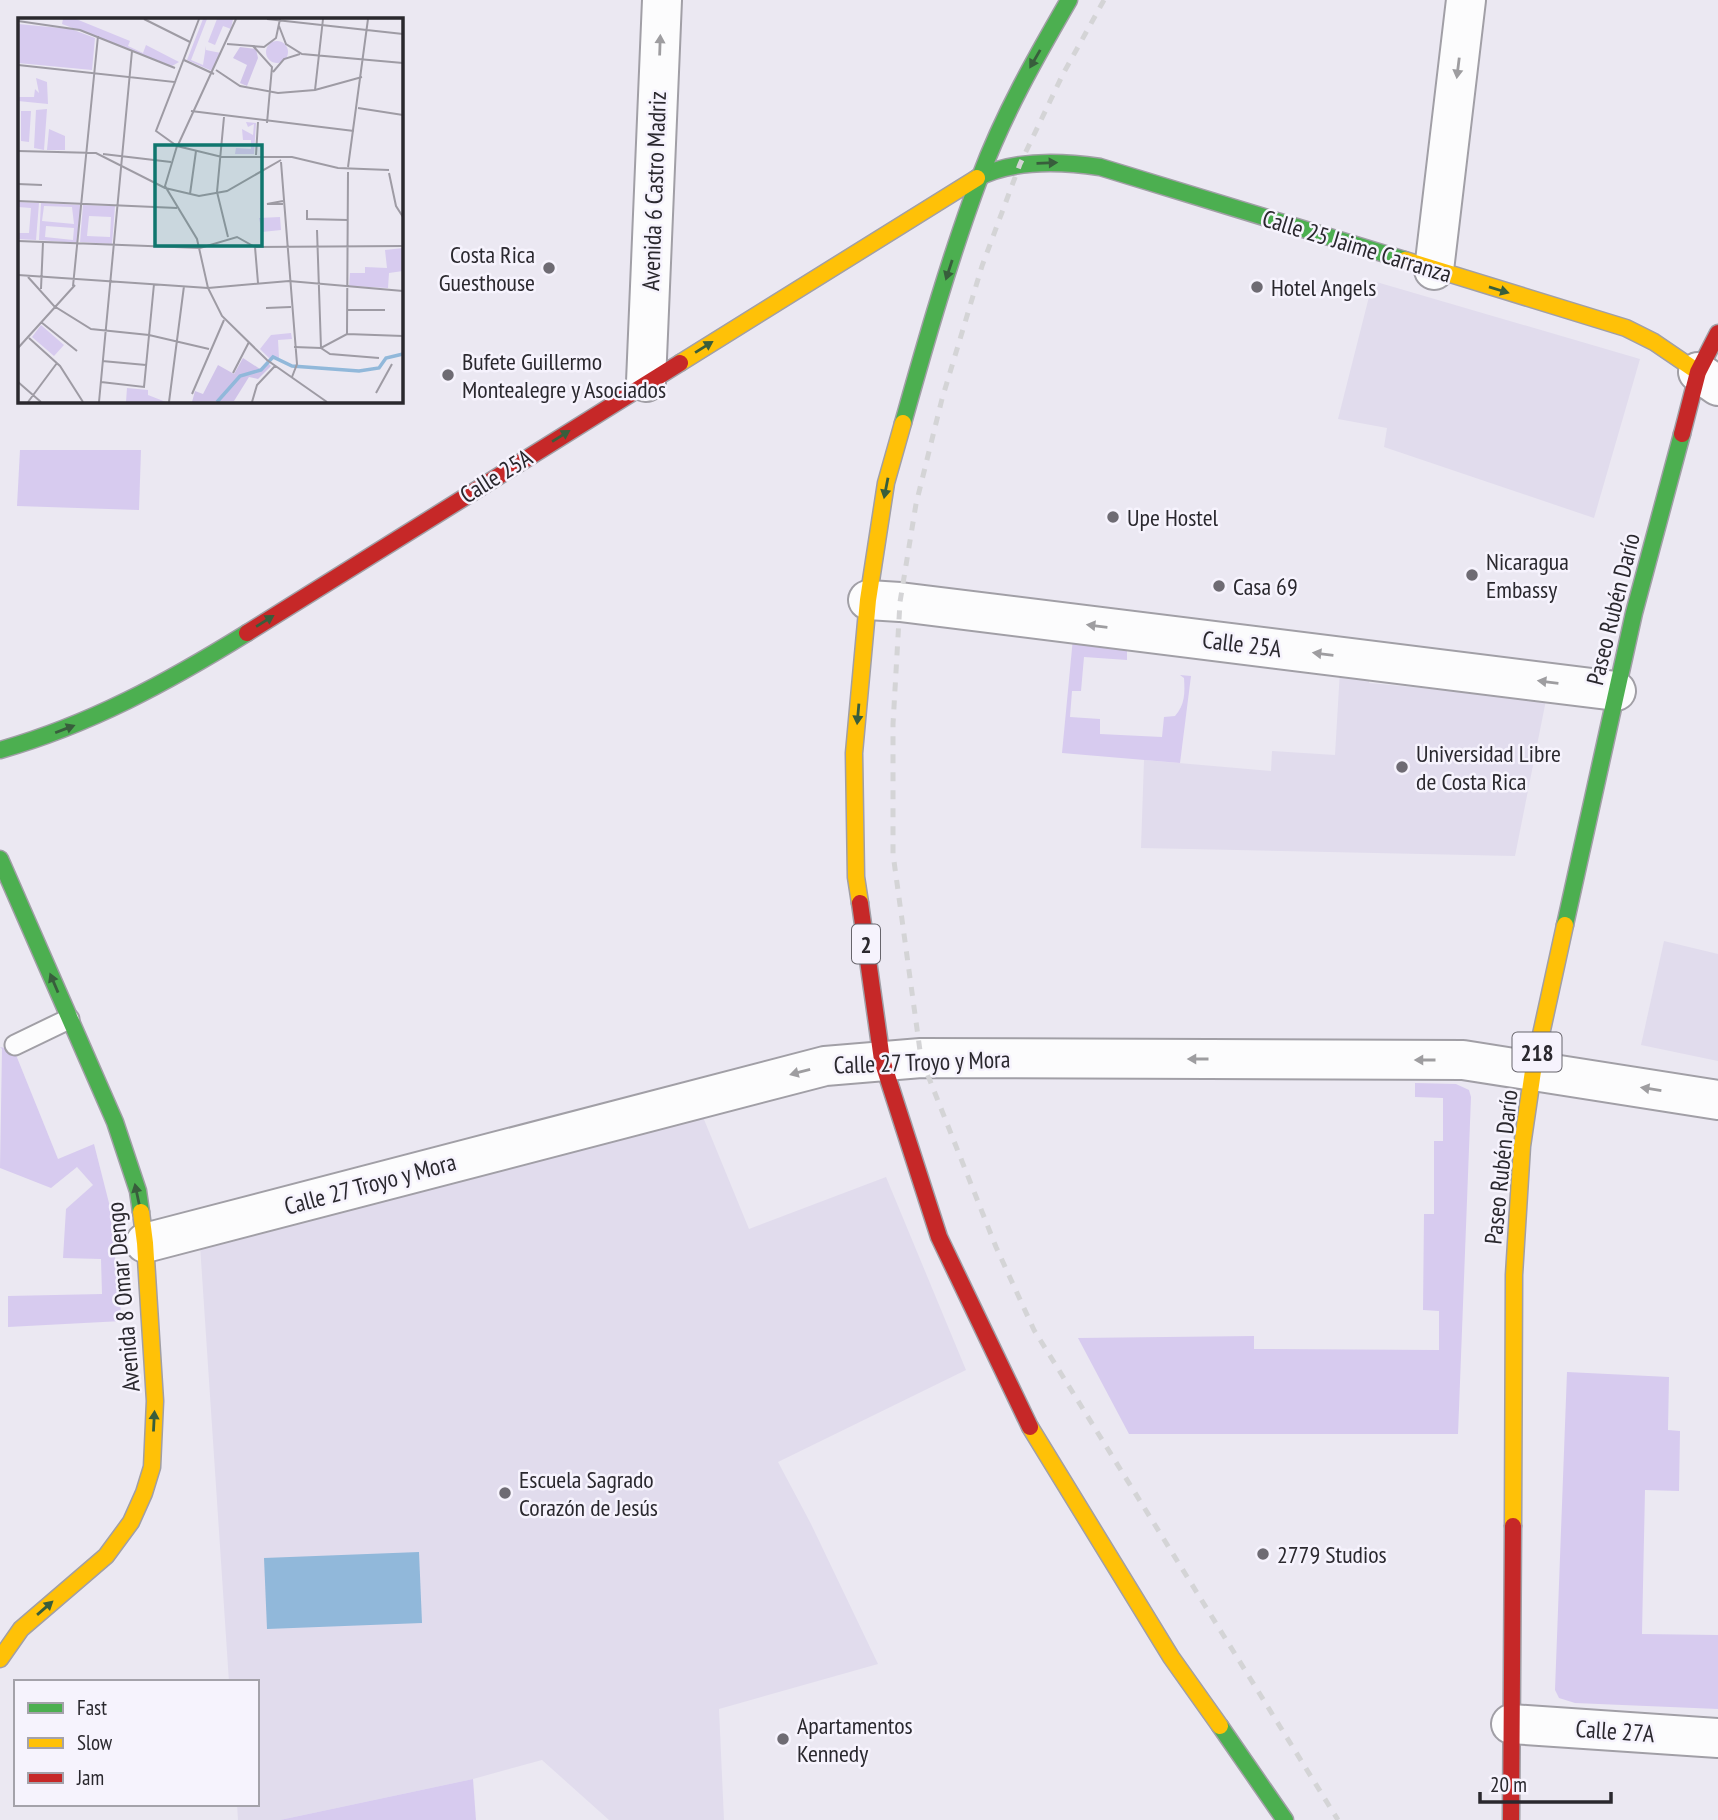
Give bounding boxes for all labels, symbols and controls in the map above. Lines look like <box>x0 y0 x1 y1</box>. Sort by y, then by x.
inset map <box>18 18 402 402</box>
one-way arrow <box>655 34 666 56</box>
one-way arrow <box>1029 50 1041 69</box>
one-way arrow <box>1452 57 1463 79</box>
street label: Avenida 6 Castro Madriz <box>635 91 673 291</box>
one-way arrow <box>1036 157 1058 168</box>
street label: Calle 25 Jaime Carranza <box>1259 202 1455 290</box>
place label: Costa Rica Guesthouse <box>439 239 535 298</box>
one-way arrow <box>944 259 954 280</box>
marker: Costa Rica Guesthouse <box>541 260 557 276</box>
place label: Hotel Angels <box>1271 272 1376 303</box>
marker: Hotel Angels <box>1249 279 1265 295</box>
one-way arrow <box>1489 285 1510 295</box>
one-way arrow <box>695 340 714 353</box>
place label: Bufete Guillermo Montealegre y Asociados <box>462 346 666 405</box>
marker: Bufete Guillermo Montealegre y Asociados <box>440 367 456 383</box>
one-way arrow <box>552 429 571 442</box>
street label: Calle 25A <box>454 441 538 510</box>
one-way arrow <box>880 477 891 499</box>
place label: Upe Hostel <box>1127 502 1219 533</box>
marker: Upe Hostel <box>1105 509 1121 525</box>
street label: Paseo Rubén Darío <box>1579 530 1647 688</box>
place label: Nicaragua Embassy <box>1486 546 1569 605</box>
marker: Nicaragua Embassy <box>1464 567 1480 583</box>
place label: Casa 69 <box>1233 571 1298 602</box>
marker: Casa 69 <box>1211 578 1227 594</box>
one-way arrow <box>255 615 274 628</box>
one-way arrow <box>1086 621 1108 632</box>
street label: Calle 25A <box>1201 624 1284 664</box>
one-way arrow <box>1312 649 1334 660</box>
one-way arrow <box>1537 677 1559 688</box>
one-way arrow <box>852 703 863 725</box>
one-way arrow <box>54 723 75 734</box>
place label: Universidad Libre de Costa Rica <box>1416 738 1561 797</box>
marker: Universidad Libre de Costa Rica <box>1394 759 1410 775</box>
road number: 2 <box>852 925 880 964</box>
one-way arrow <box>48 973 59 994</box>
road number: 218 <box>1512 1032 1562 1072</box>
street label: Calle 27 Troyo y Mora <box>833 1043 1011 1081</box>
one-way arrow <box>1187 1053 1209 1065</box>
one-way arrow <box>1414 1054 1436 1066</box>
one-way arrow <box>789 1067 811 1078</box>
one-way arrow <box>1639 1083 1661 1094</box>
street label: Paseo Rubén Darío <box>1477 1088 1525 1246</box>
street label: Calle 27 Troyo y Mora <box>281 1146 459 1222</box>
one-way arrow <box>132 1183 143 1205</box>
street label: Avenida 8 Omar Dengo <box>99 1201 147 1393</box>
one-way arrow <box>149 1410 160 1432</box>
place label: Escuela Sagrado Corazón de Jesús <box>519 1464 658 1523</box>
marker: Escuela Sagrado Corazón de Jesús <box>497 1485 513 1501</box>
place label: 2779 Studios <box>1277 1539 1387 1570</box>
marker: 2779 Studios <box>1255 1546 1271 1562</box>
one-way arrow <box>37 1601 54 1616</box>
legend <box>14 1680 259 1806</box>
text: Fast <box>77 1694 107 1721</box>
place label: Apartamentos Kennedy <box>797 1710 913 1769</box>
street label: Calle 27A <box>1575 1713 1656 1749</box>
text: Slow <box>77 1729 113 1756</box>
marker: Apartamentos Kennedy <box>775 1731 791 1747</box>
scale bar <box>1480 1760 1611 1804</box>
text: Jam <box>76 1764 104 1791</box>
text: 20 m <box>1490 1771 1527 1798</box>

